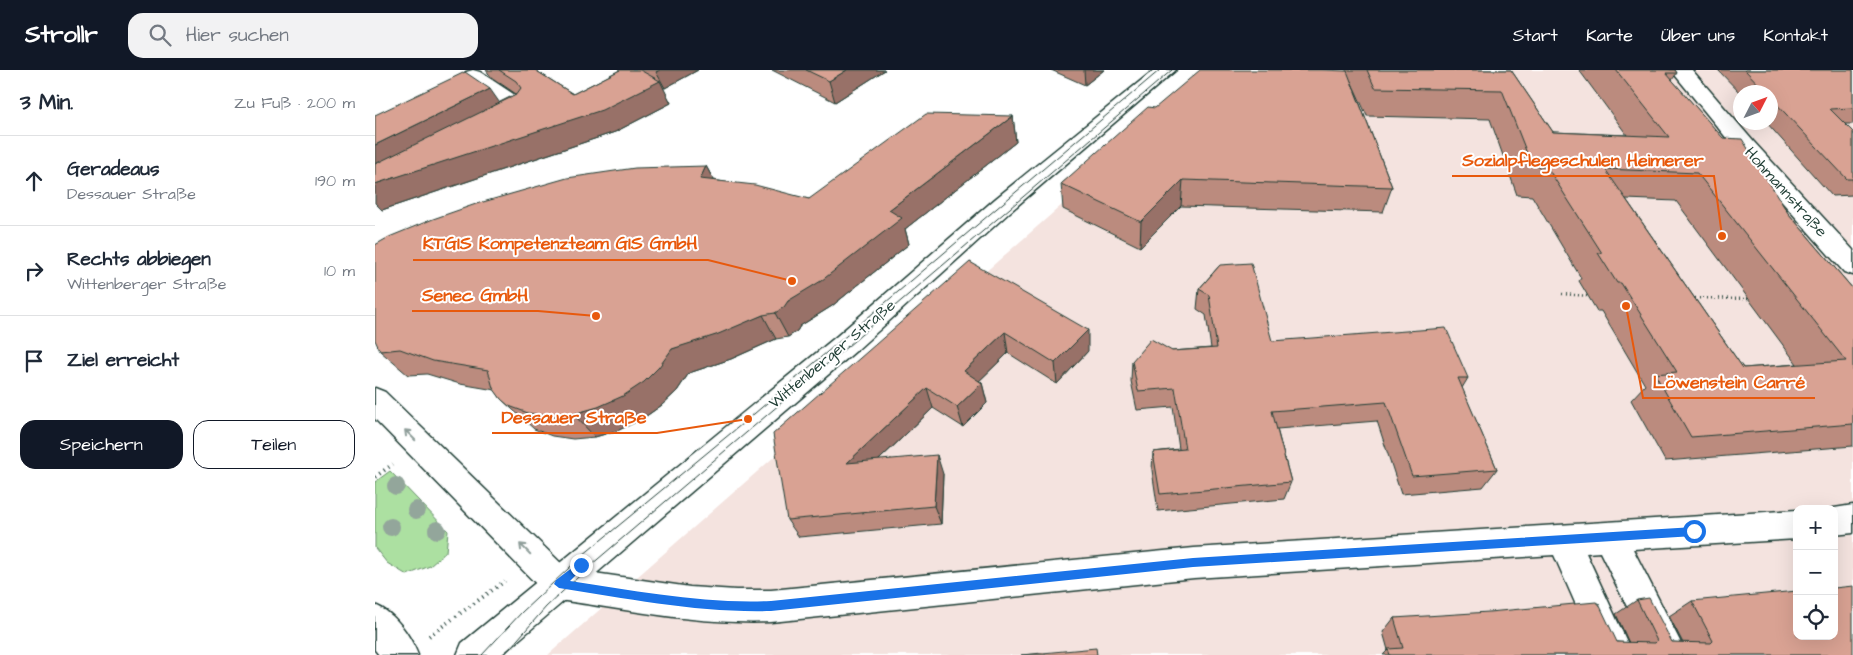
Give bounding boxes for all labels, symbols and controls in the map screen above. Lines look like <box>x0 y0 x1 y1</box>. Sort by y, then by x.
search box <box>128 13 478 58</box>
text: Strollr <box>25 18 98 52</box>
icon: search <box>146 21 174 49</box>
text: Hier suchen <box>186 22 289 49</box>
text: Start <box>1513 23 1558 48</box>
text: Karte <box>1586 23 1633 48</box>
text: Über uns <box>1661 23 1735 48</box>
text: Kontakt <box>1763 23 1828 48</box>
north arrow <box>1733 85 1778 130</box>
text: 3 Min. <box>20 88 73 117</box>
text: Zu Fuß · 200 m <box>234 92 355 114</box>
street label: Hohmannstraße <box>1739 142 1833 242</box>
callout: Sozialpflegeschulen Heimerer <box>1452 143 1714 176</box>
text: Sozialpflegeschulen Heimerer <box>1461 148 1704 174</box>
text: Geradeaus <box>67 156 159 183</box>
icon: ahead <box>20 167 48 195</box>
text: 190 m <box>315 170 355 192</box>
text: Dessauer Straße <box>67 183 196 205</box>
callout: KTGIS Kompetenzteam GIS GmbH <box>413 227 708 260</box>
text: KTGIS Kompetenzteam GIS GmbH <box>423 231 697 256</box>
text: Rechts abbiegen <box>67 246 211 273</box>
icon: right <box>20 257 48 285</box>
text: 10 m <box>324 260 355 282</box>
text: Wittenberger Straße <box>67 273 226 295</box>
callout: Senec GmbH <box>412 278 538 311</box>
text: Senec GmbH <box>421 283 528 308</box>
street label: Wittenberger Straße <box>764 294 901 414</box>
icon: arrive <box>20 347 48 375</box>
text: Ziel erreicht <box>67 347 179 374</box>
callout: Löwenstein Carré <box>1643 365 1815 398</box>
text: Löwenstein Carré <box>1653 370 1805 395</box>
callout: Dessauer Straße <box>492 400 657 433</box>
text: Dessauer Straße <box>501 405 647 430</box>
button: Speichern <box>20 420 183 469</box>
button: Teilen <box>193 420 355 469</box>
one-way arrow <box>404 428 416 441</box>
map controls <box>1793 505 1838 640</box>
button: + <box>1793 505 1838 550</box>
route start <box>1683 520 1706 543</box>
one-way arrow <box>519 543 531 555</box>
button: − <box>1793 550 1838 595</box>
route end <box>570 554 593 577</box>
button: locate <box>1793 595 1838 640</box>

